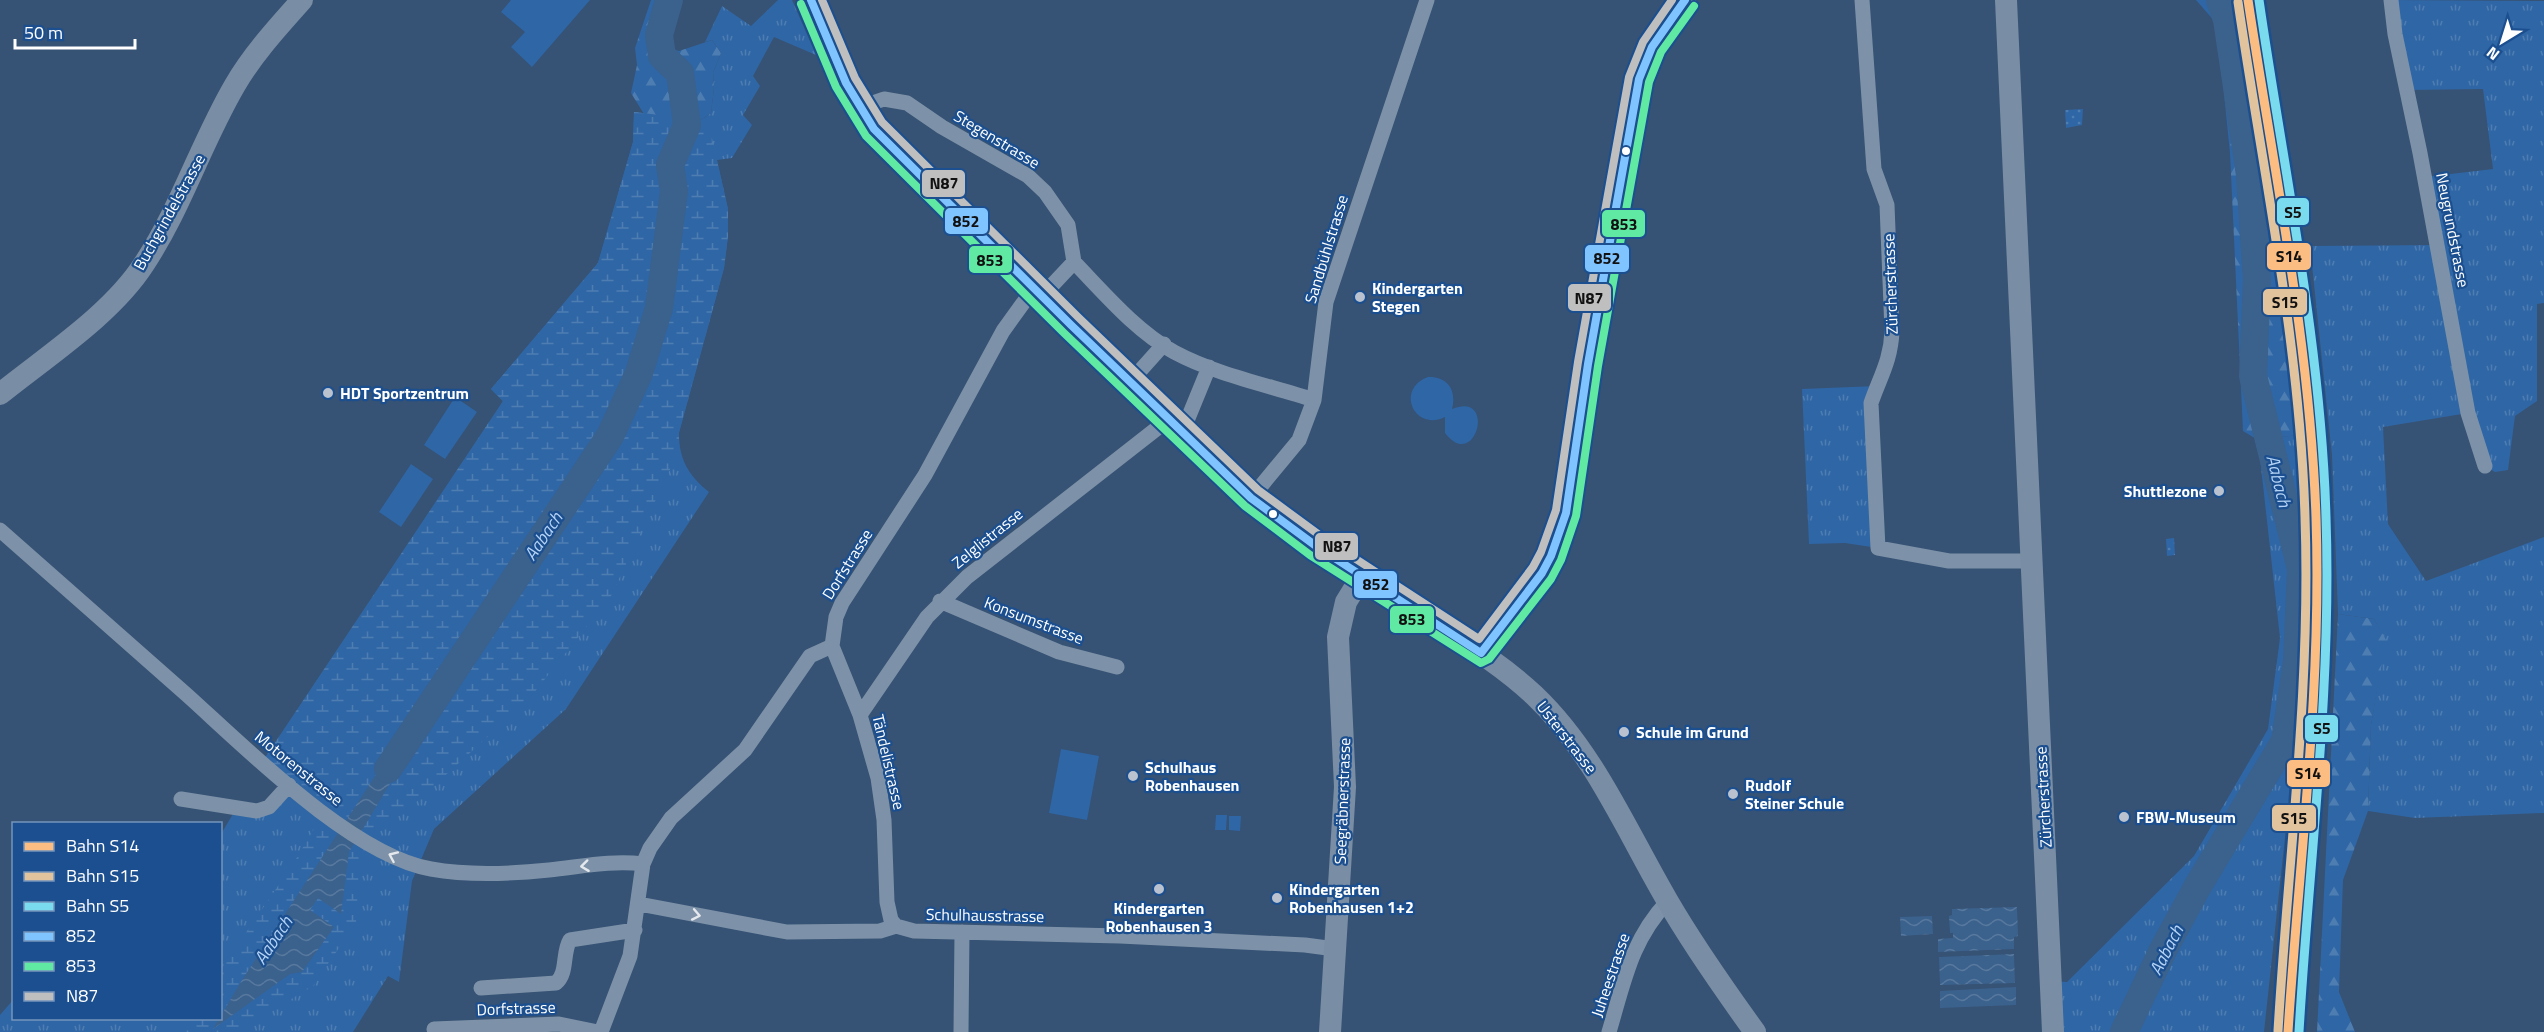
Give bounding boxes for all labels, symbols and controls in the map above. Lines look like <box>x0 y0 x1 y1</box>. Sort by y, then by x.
scale bar <box>15 12 135 50</box>
north arrow <box>2472 12 2532 72</box>
text: 50 m <box>24 19 63 46</box>
text: N <box>2481 41 2505 67</box>
street label: Stegenstrasse <box>949 104 1045 174</box>
unlabelled marker <box>1620 145 1632 157</box>
street label: Buchgrindelstrasse <box>127 150 211 274</box>
line badge: N87 <box>921 169 966 198</box>
text: N87 <box>929 171 959 195</box>
street label: Neugrundstrasse <box>2430 171 2476 289</box>
street label: Sandbühlstrasse <box>1298 192 1354 306</box>
line badge: S5 <box>2276 197 2310 226</box>
text: S5 <box>2284 200 2302 224</box>
line badge: 852 <box>944 207 989 235</box>
text: 852 <box>953 209 979 233</box>
line badge: 853 <box>1601 209 1646 238</box>
text: 853 <box>1611 212 1637 236</box>
street label: Zürcherstrasse <box>1876 233 1904 335</box>
line badge: S14 <box>2266 242 2312 271</box>
line badge: 852 <box>1584 244 1630 273</box>
text: S14 <box>2276 244 2302 268</box>
line badge: 853 <box>968 245 1013 274</box>
text: 852 <box>1594 246 1620 270</box>
text: 853 <box>977 248 1003 272</box>
place label: Kindergarten Stegen <box>1372 276 1463 318</box>
line badge: N87 <box>1567 283 1612 312</box>
text: N87 <box>1574 286 1604 310</box>
line badge: S15 <box>2262 288 2308 316</box>
marker: Kindergarten Stegen <box>1353 290 1367 304</box>
text: S15 <box>2272 290 2298 314</box>
place label: HDT Sportzentrum <box>340 381 469 405</box>
marker: HDT Sportzentrum <box>321 386 335 400</box>
water label: Aabach <box>2259 452 2299 511</box>
place label: Shuttlezone <box>2124 479 2207 503</box>
marker: Shuttlezone <box>2212 484 2226 498</box>
street label: Zelglistrasse <box>946 502 1028 574</box>
water label: Aabach <box>517 506 570 566</box>
unlabelled marker <box>1267 508 1279 520</box>
street label: Dorfstrasse <box>816 524 878 604</box>
line badge: N87 <box>1314 532 1359 561</box>
text: N87 <box>1322 534 1352 558</box>
line badge: 852 <box>1353 570 1398 599</box>
text: 852 <box>1363 572 1389 596</box>
street label: Konsumstrasse <box>981 590 1087 650</box>
line badge: 853 <box>1389 605 1435 634</box>
text: 853 <box>1399 607 1425 631</box>
street label: Usterstrasse <box>1531 696 1603 778</box>
street label: Tändelistrasse <box>866 712 912 812</box>
line badge: S5 <box>2304 714 2339 743</box>
text: S5 <box>2313 716 2331 740</box>
place label: Schule im Grund <box>1636 720 1749 744</box>
street label: Motorenstrasse <box>250 725 348 811</box>
marker: Schule im Grund <box>1617 725 1631 739</box>
street label: Seegräbnerstrasse <box>1328 737 1356 865</box>
street label: Zürcherstrasse <box>2028 746 2058 848</box>
place label: Schulhaus Robenhausen <box>1145 755 1239 797</box>
line badge: S14 <box>2286 759 2331 788</box>
text: S14 <box>2295 761 2321 785</box>
marker: Schulhaus Robenhausen <box>1126 769 1140 783</box>
place label: Rudolf Steiner Schule <box>1745 773 1844 815</box>
marker: Rudolf Steiner Schule <box>1726 787 1740 801</box>
line badge: S15 <box>2271 804 2317 832</box>
place label: FBW-Museum <box>2136 805 2236 829</box>
text: S15 <box>2281 806 2307 830</box>
marker: FBW-Museum <box>2117 810 2131 824</box>
legend <box>12 822 222 1020</box>
text: Bahn S14 <box>66 832 139 859</box>
one-way arrow <box>388 852 399 864</box>
one-way arrow <box>580 859 589 872</box>
text: Bahn S15 <box>66 862 139 889</box>
place label: Kindergarten Robenhausen 1+2 <box>1289 877 1414 919</box>
marker: Kindergarten Robenhausen 3 <box>1152 882 1166 896</box>
marker: Kindergarten Robenhausen 1+2 <box>1270 891 1284 905</box>
text: Bahn S5 <box>66 892 129 919</box>
place label: Kindergarten Robenhausen 3 <box>1106 896 1212 938</box>
street label: Schulhausstrasse <box>926 902 1044 928</box>
one-way arrow <box>691 908 701 921</box>
water label: Aabach <box>247 910 300 970</box>
water label: Aabach <box>2142 919 2191 980</box>
text: 852 <box>66 922 96 949</box>
street label: Juheestrasse <box>1584 930 1636 1020</box>
text: 853 <box>66 952 96 979</box>
text: N87 <box>66 982 98 1009</box>
street label: Dorfstrasse <box>476 995 556 1021</box>

